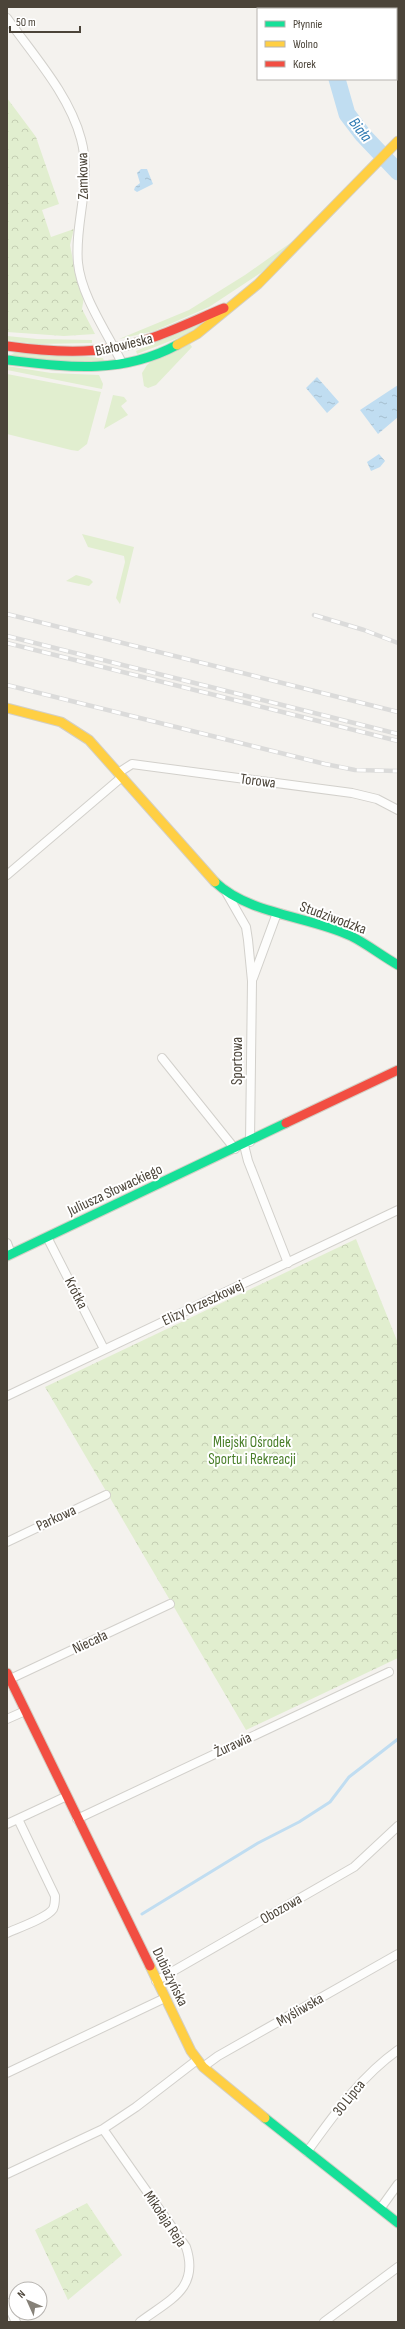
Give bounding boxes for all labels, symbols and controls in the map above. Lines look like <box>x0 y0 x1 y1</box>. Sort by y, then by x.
scale bar <box>10 8 80 34</box>
legend <box>257 8 397 80</box>
text: 50 m <box>16 15 36 30</box>
text: Płynnie <box>293 17 323 32</box>
text: Wolno <box>293 37 318 52</box>
text: Korek <box>293 57 316 72</box>
water label: Biała <box>345 114 376 146</box>
street label: Zamkowa <box>73 152 93 200</box>
street label: Białowieska <box>93 329 155 361</box>
street label: Torowa <box>239 769 277 793</box>
street label: Studziwodzka <box>297 897 369 939</box>
street label: Sportowa <box>228 1037 247 1085</box>
street label: Juliusza Słowackiego <box>64 1160 165 1221</box>
street label: Krótka <box>60 1274 92 1312</box>
street label: Elizy Orzeszkowej <box>159 1276 247 1330</box>
park label: Miejski Ośrodek Sportu i Rekreacji <box>208 1433 296 1469</box>
street label: Parkowa <box>33 1500 79 1535</box>
street label: Niecała <box>69 1626 111 1658</box>
street label: Żurawia <box>211 1728 255 1762</box>
street label: Obozowa <box>257 1889 305 1928</box>
street label: Dubiażyńska <box>148 1945 192 2010</box>
street label: Myśliwska <box>273 1989 327 2031</box>
street label: 30 Lipca <box>329 2076 370 2120</box>
street label: Mikołaja Reja <box>139 2187 191 2251</box>
north arrow <box>8 2281 48 2321</box>
text: N <box>15 2288 28 2301</box>

